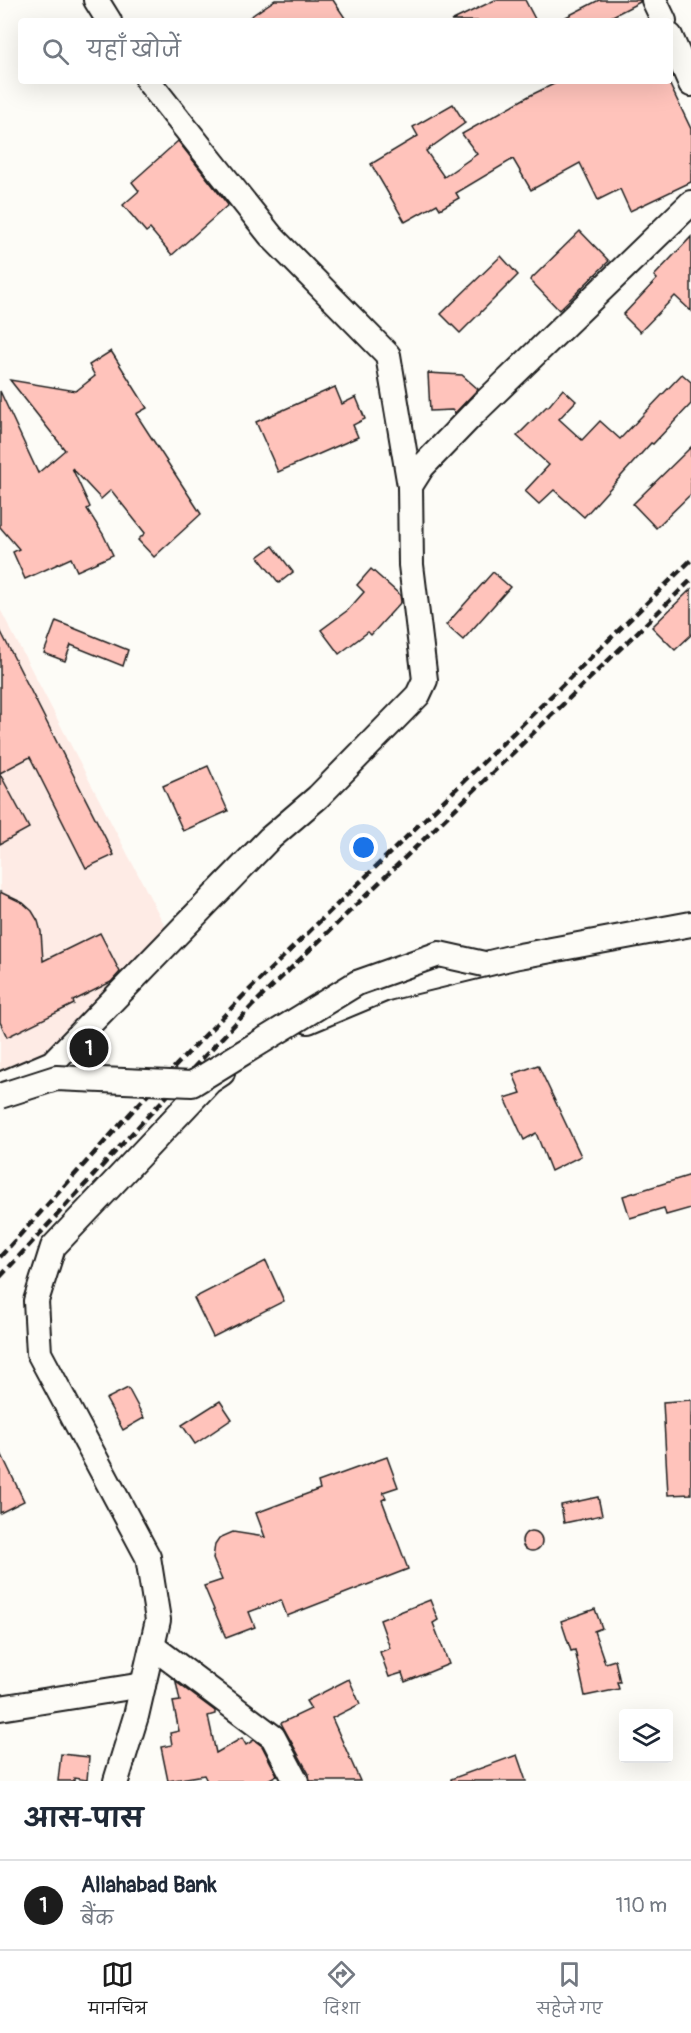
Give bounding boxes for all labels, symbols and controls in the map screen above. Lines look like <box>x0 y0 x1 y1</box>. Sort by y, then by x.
search box <box>18 18 673 84</box>
icon: search <box>39 35 72 68</box>
text: यहाँ खोजें <box>87 36 181 64</box>
your location <box>349 833 378 862</box>
pin: 1 <box>70 1026 109 1070</box>
map controls <box>619 1709 673 1763</box>
button: layers <box>619 1709 673 1763</box>
text: आस-पास <box>24 1803 143 1835</box>
text: Allahabad Bank <box>81 1871 217 1899</box>
text: 1 <box>40 1893 47 1918</box>
text: 110 m <box>616 1893 667 1918</box>
text: बैंक <box>81 1906 114 1931</box>
tab: मानचित्र <box>88 1958 147 2026</box>
tab: दिशा <box>324 1958 360 2026</box>
tab: सहेजे गए <box>537 1958 603 2026</box>

